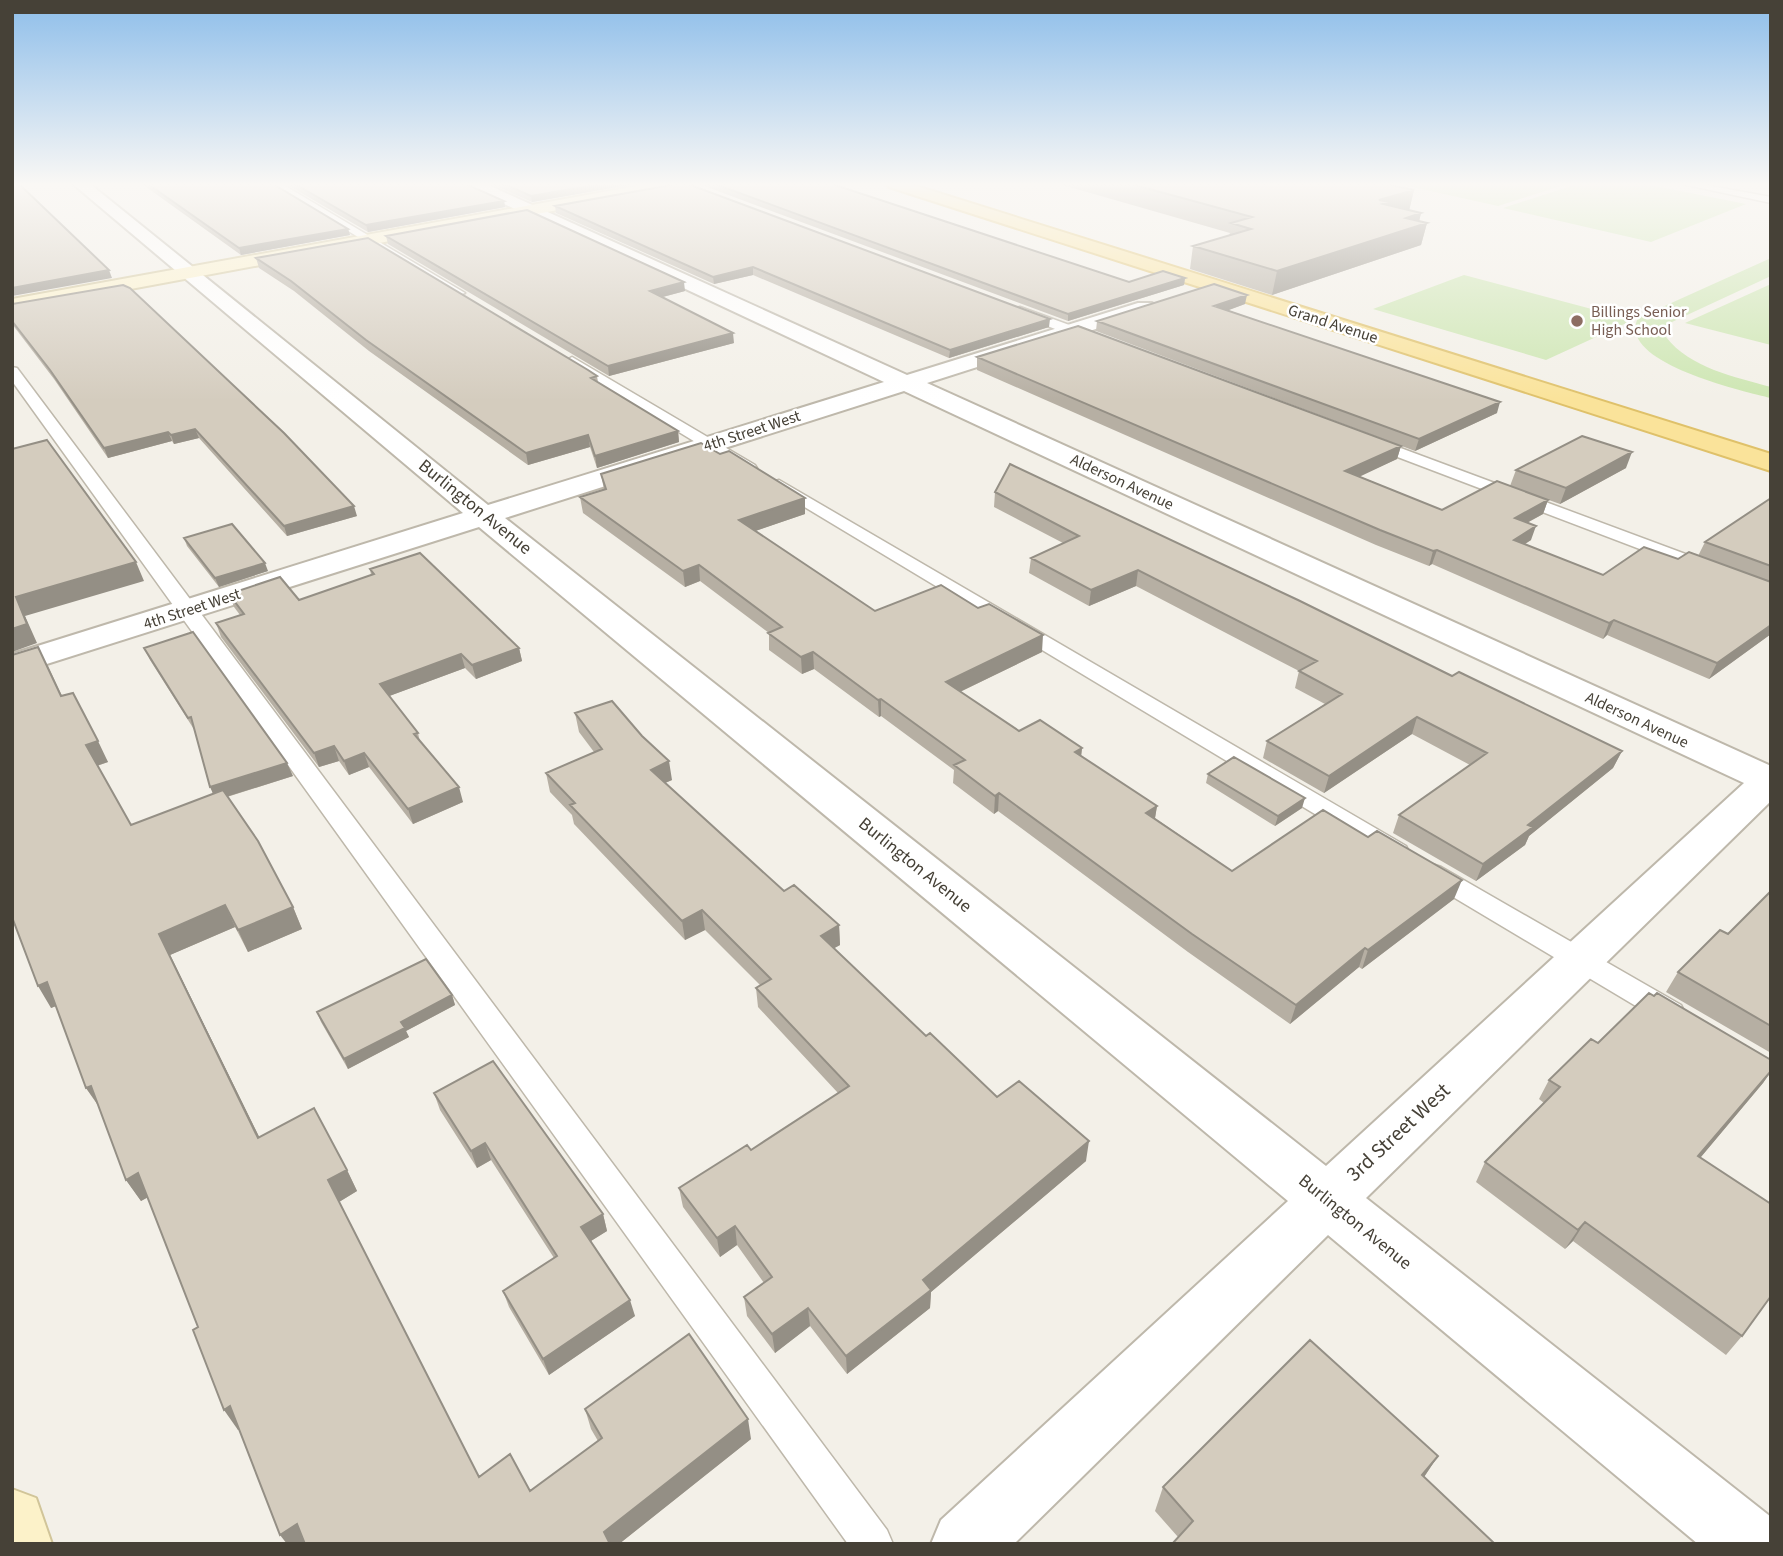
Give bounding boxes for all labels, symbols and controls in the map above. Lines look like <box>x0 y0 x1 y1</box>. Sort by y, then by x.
street label: Grand Avenue <box>1285 299 1381 349</box>
place label: Billings Senior High School <box>1591 301 1687 341</box>
marker: Billings Senior High School <box>1569 313 1585 329</box>
street label: 4th Street West <box>701 405 804 457</box>
street label: Alderson Avenue <box>1067 448 1177 516</box>
street label: Burlington Avenue <box>413 454 537 561</box>
street label: 4th Street West <box>141 583 244 635</box>
street label: Alderson Avenue <box>1582 686 1692 754</box>
street label: Burlington Avenue <box>853 812 977 919</box>
street label: 3rd Street West <box>1339 1076 1457 1188</box>
street label: Burlington Avenue <box>1293 1169 1417 1276</box>

